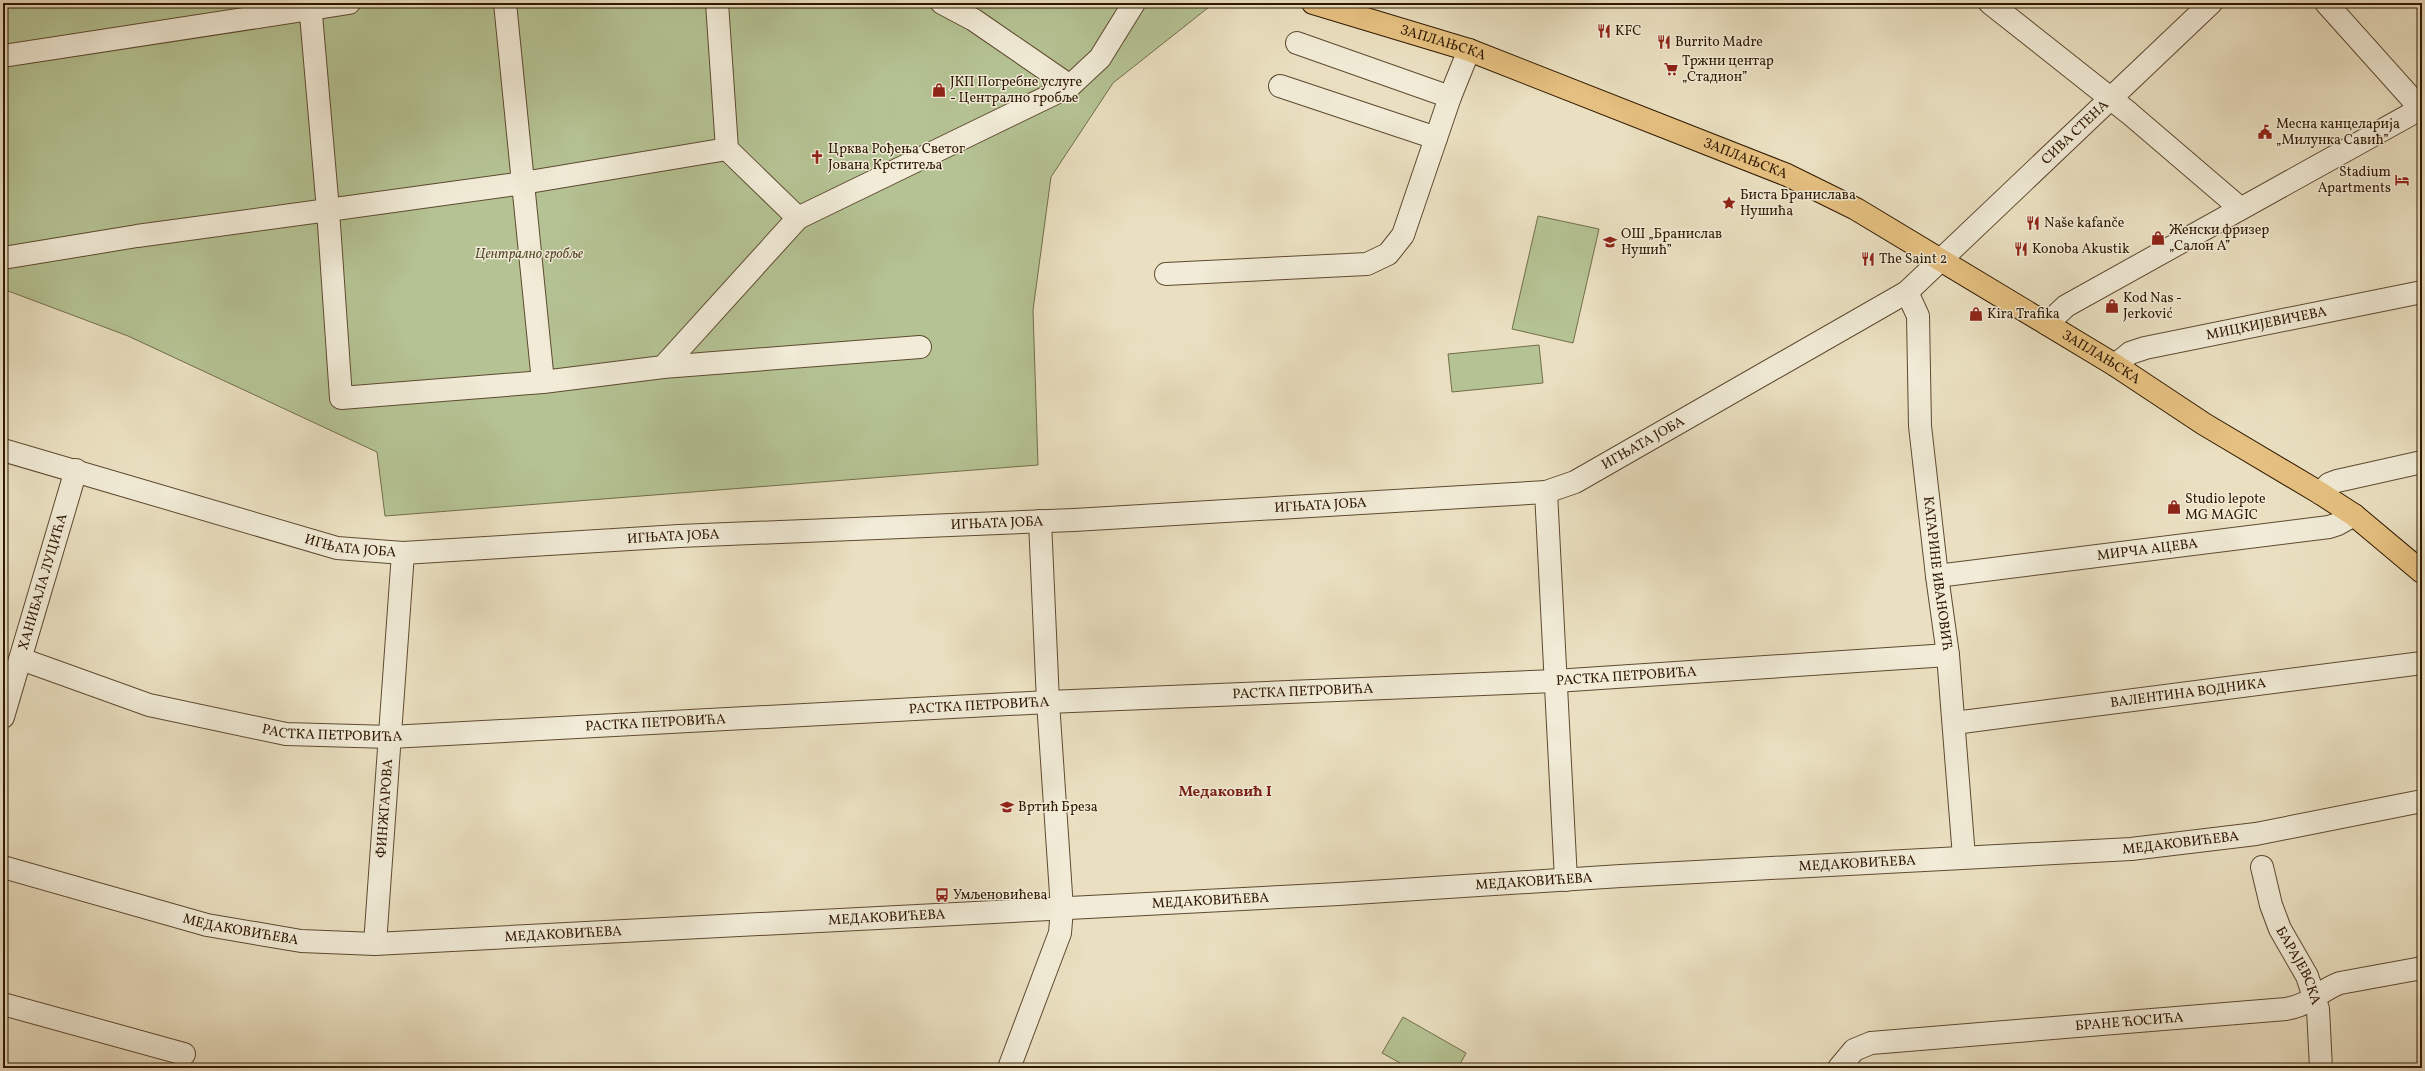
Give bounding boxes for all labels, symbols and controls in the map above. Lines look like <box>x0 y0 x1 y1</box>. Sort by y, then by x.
street label: ЗАПЛАЊСКА <box>1398 20 1489 65</box>
place label: KFC <box>1615 22 1642 41</box>
restaurant icon: KFC <box>1596 23 1612 39</box>
place label: Burrito Madre <box>1675 33 1763 52</box>
restaurant icon: Burrito Madre <box>1656 34 1672 50</box>
place label: Тржни центар „Стадион” <box>1682 52 1774 87</box>
supermarket icon: Тржни центар „Стадион” <box>1663 61 1679 77</box>
place label: ЈКП Погребне услуге - Централно гробље <box>950 73 1083 108</box>
shop icon: ЈКП Погребне услуге - Централно гробље <box>931 82 947 98</box>
street label: СИВА СТЕНА <box>2037 95 2113 169</box>
place label: Месна канцеларија „Милунка Савић” <box>2276 115 2400 150</box>
public building icon: Месна канцеларија „Милунка Савић” <box>2257 124 2273 140</box>
street label: ЗАПЛАЊСКА <box>1701 134 1791 184</box>
place label: Црква Рођења Светог Јована Крститеља <box>828 140 965 175</box>
church icon: Црква Рођења Светог Јована Крститеља <box>809 149 825 165</box>
place label: Stadium Apartments <box>2318 163 2391 198</box>
hotel icon: Stadium Apartments <box>2394 172 2410 188</box>
place label: Биста Бранислава Нушића <box>1740 186 1856 221</box>
place icon: Биста Бранислава Нушића <box>1721 195 1737 211</box>
place label: Naše kafanče <box>2044 214 2125 233</box>
restaurant icon: Naše kafanče <box>2025 215 2041 231</box>
place label: Женски фризер „Салон А” <box>2169 221 2269 256</box>
place label: ОШ „Бранислав Нушић” <box>1621 225 1722 260</box>
shop icon: Женски фризер „Салон А” <box>2150 230 2166 246</box>
school or university icon: ОШ „Бранислав Нушић” <box>1602 234 1618 250</box>
place label: Konoba Akustik <box>2032 240 2130 259</box>
restaurant icon: Konoba Akustik <box>2013 241 2029 257</box>
park label: Централно гробље <box>475 245 583 264</box>
place label: The Saint 2 <box>1879 250 1947 269</box>
restaurant icon: The Saint 2 <box>1860 251 1876 267</box>
place label: Kod Nas - Jerković <box>2123 289 2182 324</box>
shop icon: Kod Nas - Jerković <box>2104 298 2120 314</box>
street label: МИЦКИЈЕВИЧЕВА <box>2204 302 2329 345</box>
place label: Kira Trafika <box>1987 305 2060 324</box>
shop icon: Kira Trafika <box>1968 306 1984 322</box>
street label: ЗАПЛАЊСКА <box>2058 326 2144 389</box>
street label: ИГЊАТА ЈОБА <box>1598 412 1688 474</box>
place label: Studio lepote MG MAGIC <box>2185 490 2266 525</box>
street label: ИГЊАТА ЈОБА <box>1274 493 1367 518</box>
street label: КАТАРИНЕ ИВАНОВИЋ <box>1919 495 1957 652</box>
shop icon: Studio lepote MG MAGIC <box>2166 499 2182 515</box>
street label: ХАНИБАЛА ЛУЦИЋА <box>14 511 72 652</box>
street label: ИГЊАТА ЈОБА <box>950 512 1044 534</box>
street label: ИГЊАТА ЈОБА <box>626 525 720 549</box>
street label: ИГЊАТА ЈОБА <box>302 529 397 562</box>
street label: МИРЧА АЦЕВА <box>2096 534 2199 565</box>
street label: РАСТКА ПЕТРОВИЋА <box>1555 662 1697 690</box>
street label: ВАЛЕНТИНА ВОДНИКА <box>2109 674 2267 712</box>
street label: РАСТКА ПЕТРОВИЋА <box>1232 679 1374 704</box>
street label: РАСТКА ПЕТРОВИЋА <box>908 692 1050 719</box>
street label: РАСТКА ПЕТРОВИЋА <box>585 710 727 736</box>
street label: РАСТКА ПЕТРОВИЋА <box>260 720 403 747</box>
street label: ФИНЖГАРОВА <box>372 758 398 859</box>
district label: Медаковић I <box>1178 782 1272 803</box>
place label: Вртић Бреза <box>1018 798 1098 817</box>
school or university icon: Вртић Бреза <box>999 799 1015 815</box>
street label: МЕДАКОВИЋЕВА <box>2122 827 2240 859</box>
street label: МЕДАКОВИЋЕВА <box>1798 851 1917 876</box>
street label: МЕДАКОВИЋЕВА <box>1475 868 1593 895</box>
place label: Умљеновићева <box>953 886 1047 905</box>
bus stop icon: Умљеновићева <box>934 887 950 903</box>
street label: МЕДАКОВИЋЕВА <box>1151 888 1270 913</box>
street label: МЕДАКОВИЋЕВА <box>828 905 946 930</box>
street label: МЕДАКОВИЋЕВА <box>181 909 300 950</box>
street label: МЕДАКОВИЋЕВА <box>504 922 623 947</box>
street label: БАРАЈЕВСКА <box>2271 923 2326 1008</box>
street label: БРАНЕ ЋОСИЋА <box>2074 1008 2184 1036</box>

